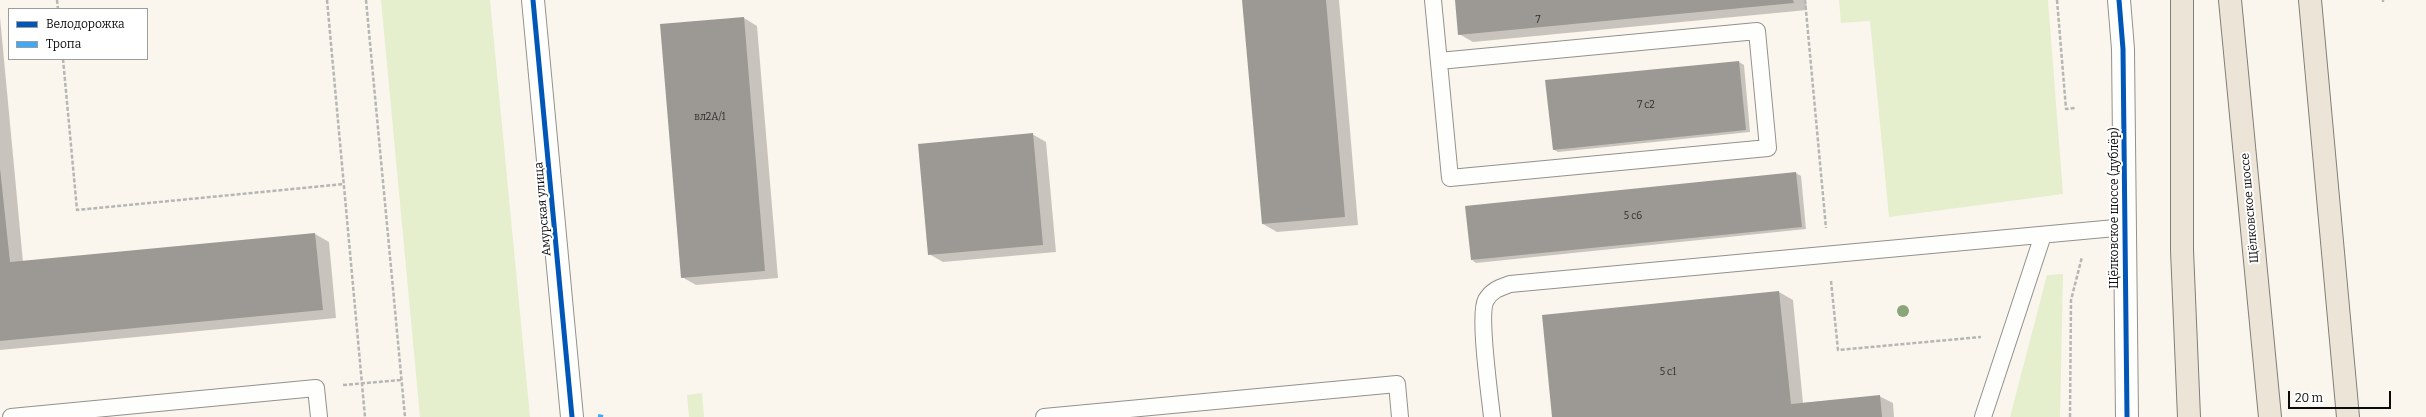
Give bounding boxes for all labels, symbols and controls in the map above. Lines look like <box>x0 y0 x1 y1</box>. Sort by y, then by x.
legend <box>8 8 148 60</box>
house number: 7 <box>1535 14 1541 26</box>
text: Велодорожка <box>46 17 125 31</box>
text: Тропа <box>46 37 81 51</box>
house number: 7 c2 <box>1637 99 1655 111</box>
house number: вл2А/1 <box>694 111 726 123</box>
street label: Щёлковское шоссе (дублёр) <box>2108 127 2122 289</box>
street label: Щёлковское шоссе <box>2238 152 2262 264</box>
street label: Амурская улица <box>532 161 554 257</box>
house number: 5 c6 <box>1624 210 1642 222</box>
house number: 5 c1 <box>1660 366 1676 378</box>
scale bar <box>2290 383 2393 409</box>
text: 20 m <box>2295 391 2323 405</box>

